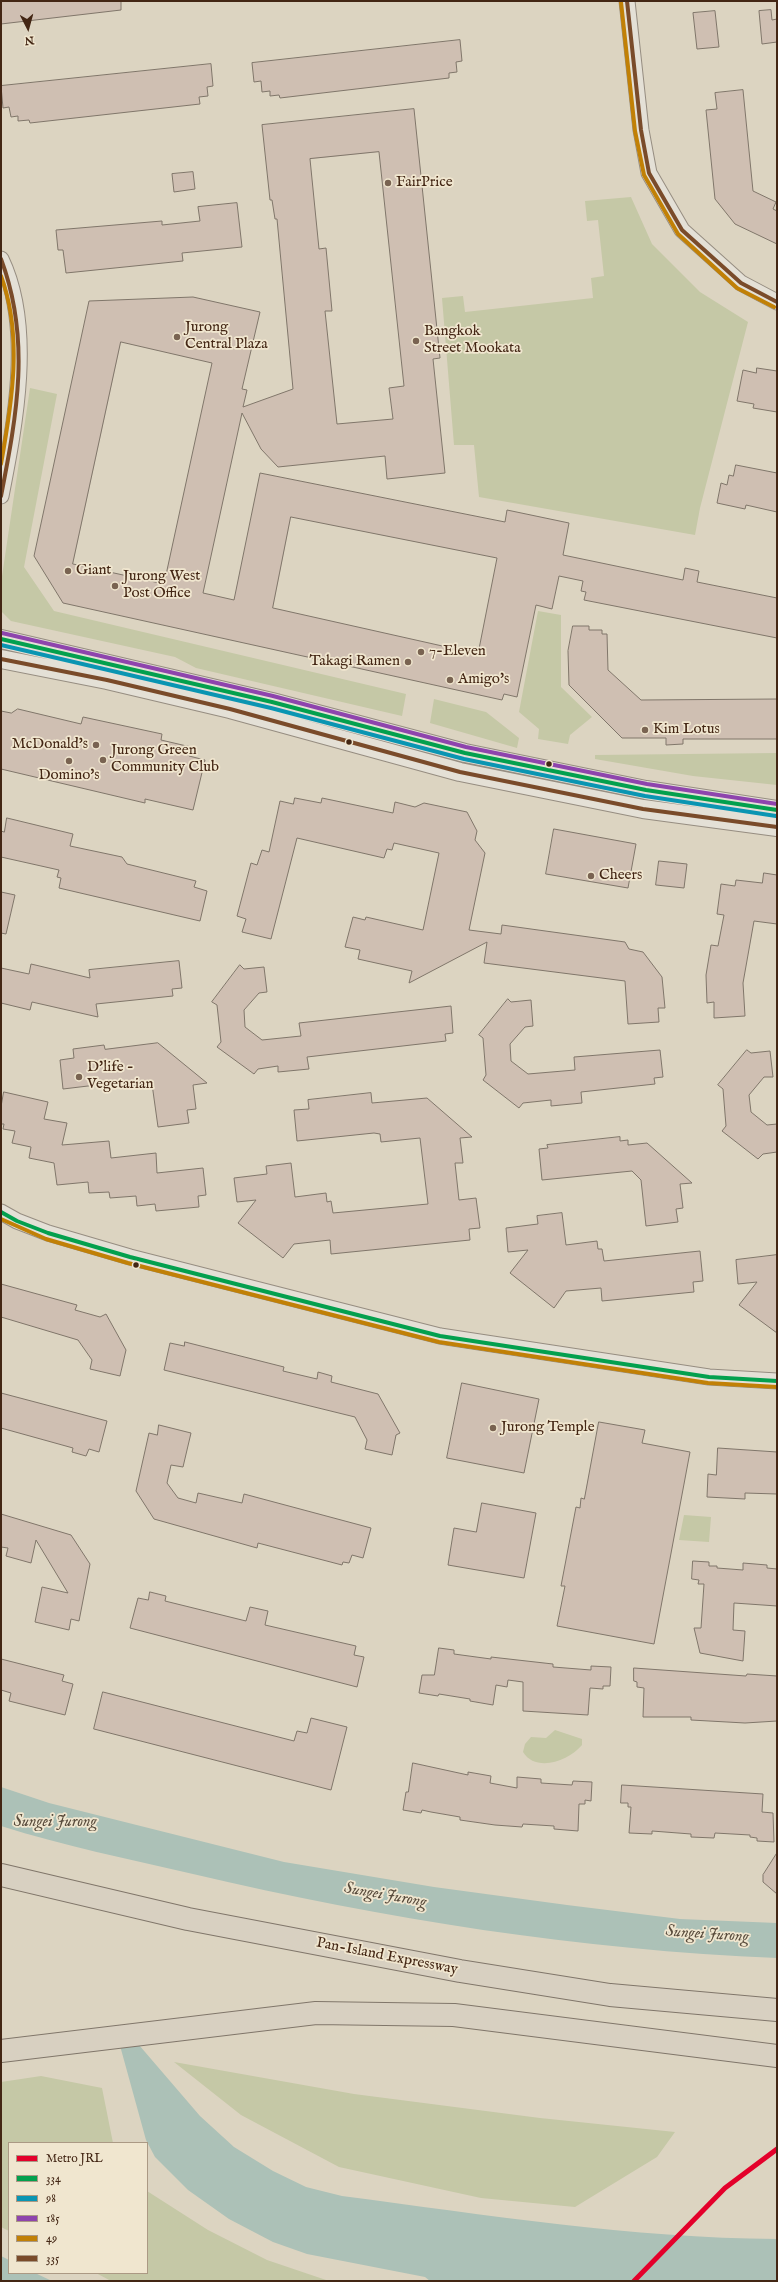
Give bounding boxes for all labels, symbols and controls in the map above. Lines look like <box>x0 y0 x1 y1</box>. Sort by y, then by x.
north arrow <box>8 8 48 48</box>
text: N <box>24 32 35 47</box>
place label: FairPrice <box>396 174 453 192</box>
marker: FairPrice <box>383 178 393 188</box>
place label: Jurong Central Plaza <box>185 319 268 354</box>
place label: Bangkok Street Mookata <box>424 323 521 358</box>
marker: Jurong Central Plaza <box>172 332 182 342</box>
marker: Bangkok Street Mookata <box>411 336 421 346</box>
place label: Giant <box>76 562 112 580</box>
marker: Giant <box>63 566 73 576</box>
place label: Jurong West Post Office <box>123 568 200 603</box>
marker: Jurong West Post Office <box>110 581 120 591</box>
place label: 7-Eleven <box>429 643 486 661</box>
marker: 7-Eleven <box>416 647 426 657</box>
place label: Takagi Ramen <box>310 653 400 671</box>
marker: Takagi Ramen <box>403 657 413 667</box>
place label: Amigo's <box>458 671 509 689</box>
marker: Amigo's <box>445 675 455 685</box>
place label: Kim Lotus <box>653 721 720 739</box>
marker: Kim Lotus <box>640 725 650 735</box>
place label: McDonald's <box>12 736 88 754</box>
unlabelled marker <box>344 737 354 747</box>
marker: McDonald's <box>91 740 101 750</box>
place label: Jurong Green Community Club <box>111 742 219 777</box>
marker: Jurong Green Community Club <box>98 755 108 765</box>
marker: Domino's <box>64 756 74 766</box>
unlabelled marker <box>544 759 554 769</box>
place label: Domino's <box>38 767 100 785</box>
place label: Cheers <box>599 867 642 885</box>
marker: Cheers <box>586 871 596 881</box>
place label: D'life - Vegetarian <box>87 1059 154 1094</box>
marker: D'life - Vegetarian <box>74 1072 84 1082</box>
unlabelled marker <box>131 1260 141 1270</box>
place label: Jurong Temple <box>501 1419 595 1437</box>
marker: Jurong Temple <box>488 1423 498 1433</box>
water label: Sungei Jurong <box>13 1813 97 1833</box>
water label: Sungei Jurong <box>342 1879 428 1913</box>
water label: Sungei Jurong <box>665 1923 749 1947</box>
street label: Pan-Island Expressway <box>315 1934 459 1980</box>
legend <box>8 2142 148 2274</box>
text: Metro JRL <box>46 2151 103 2166</box>
text: 334 <box>46 2171 61 2186</box>
text: 98 <box>46 2191 56 2206</box>
text: 185 <box>46 2211 60 2226</box>
text: 49 <box>46 2231 57 2246</box>
text: 335 <box>46 2251 59 2266</box>

